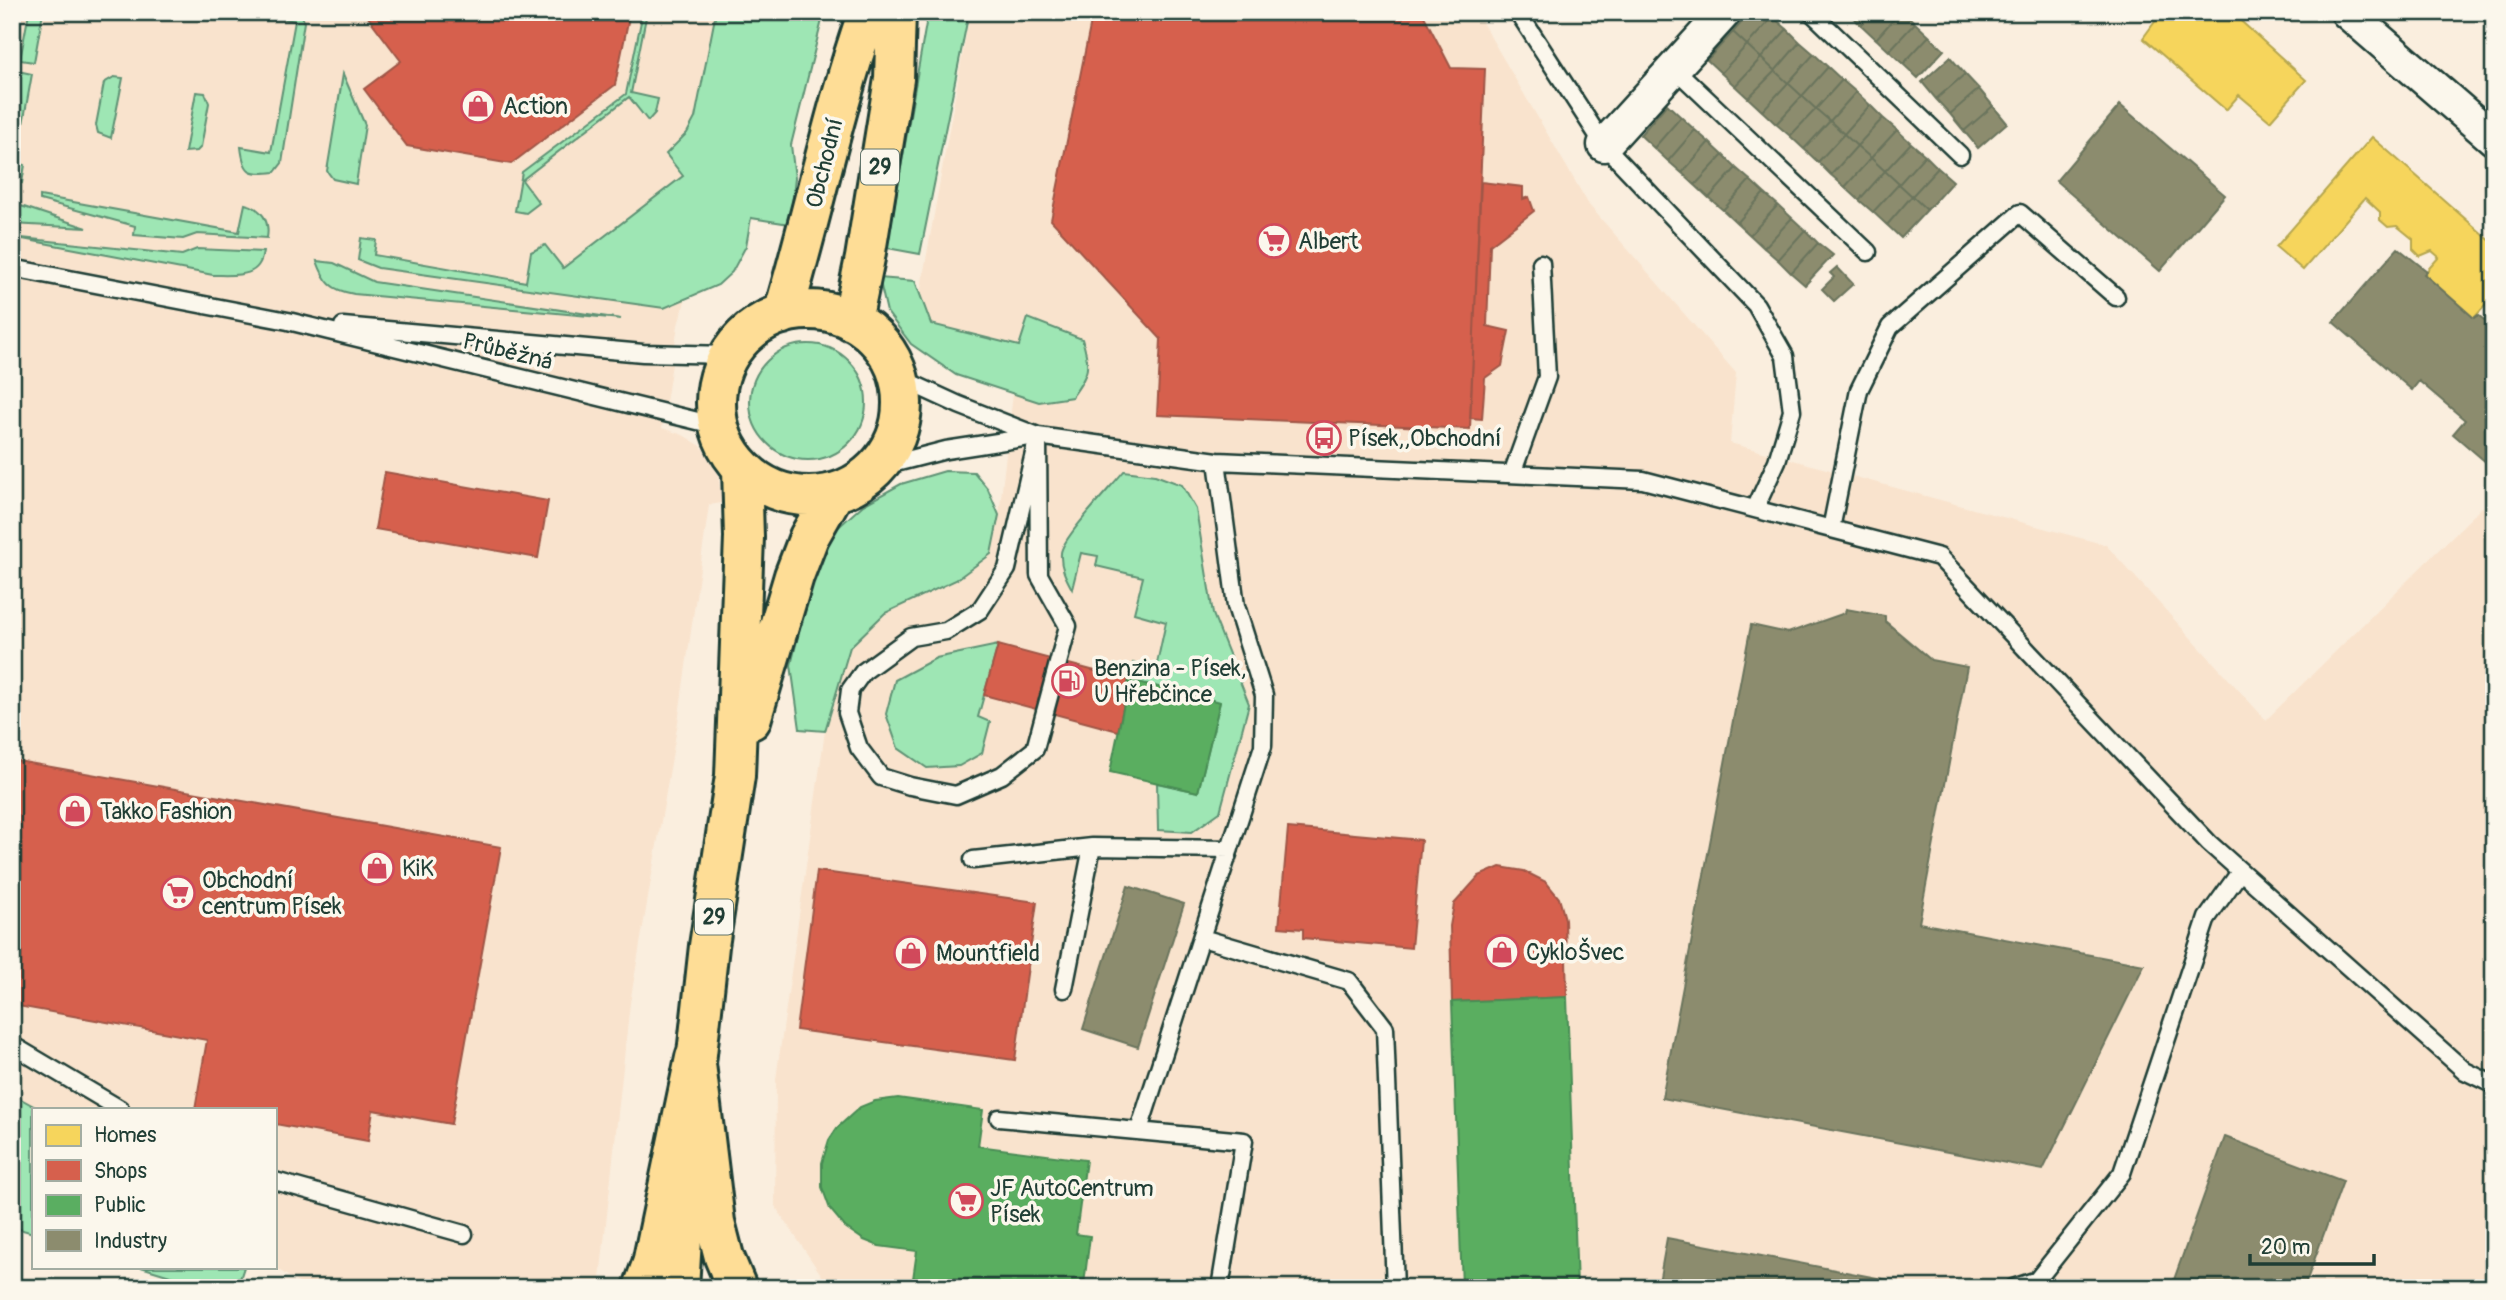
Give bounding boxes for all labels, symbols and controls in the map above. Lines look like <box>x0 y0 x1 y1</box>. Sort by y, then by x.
shop icon: Action <box>459 87 497 125</box>
place label: Action <box>503 92 568 121</box>
street label: Obchodní <box>799 115 850 211</box>
road number: 29 <box>861 150 899 184</box>
supermarket icon: Albert <box>1255 222 1293 260</box>
place label: Albert <box>1298 227 1359 256</box>
street label: Průběžná <box>460 326 556 377</box>
bus stop icon: Písek,,Obchodní <box>1305 419 1343 457</box>
place label: Písek,,Obchodní <box>1348 424 1502 453</box>
place label: Benzina - Písek, U Hřebčince <box>1094 654 1246 709</box>
fuel station icon: Benzina - Písek, U Hřebčince <box>1050 662 1088 700</box>
shop icon: Takko Fashion <box>56 792 94 830</box>
place label: Takko Fashion <box>100 797 232 826</box>
shop icon: KiK <box>358 849 396 887</box>
place label: KiK <box>402 854 434 883</box>
place label: Obchodní centrum Písek <box>202 866 342 921</box>
supermarket icon: Obchodní centrum Písek <box>159 874 197 912</box>
road number: 29 <box>695 900 733 934</box>
shop icon: CykloŠvec <box>1483 933 1521 971</box>
shop icon: Mountfield <box>892 934 930 972</box>
place label: CykloŠvec <box>1526 937 1624 967</box>
place label: Mountfield <box>936 939 1040 968</box>
legend <box>32 1108 276 1268</box>
text: Homes <box>94 1122 157 1149</box>
text: Shops <box>94 1158 147 1185</box>
place label: JF AutoCentrum Písek <box>990 1174 1154 1229</box>
supermarket icon: JF AutoCentrum Písek <box>947 1182 985 1220</box>
text: Public <box>94 1192 146 1219</box>
scale bar <box>2250 1223 2375 1267</box>
text: Industry <box>94 1228 167 1255</box>
text: 20 m <box>2261 1234 2310 1261</box>

